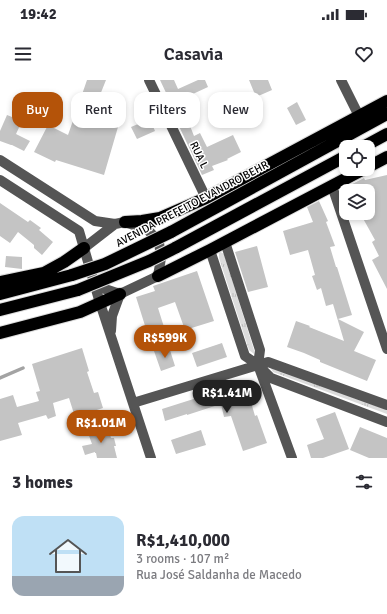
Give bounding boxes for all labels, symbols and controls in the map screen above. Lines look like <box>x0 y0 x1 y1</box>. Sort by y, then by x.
text: 19:42 <box>20 5 57 23</box>
icon: menu <box>12 43 34 65</box>
text: Casavia <box>164 43 223 65</box>
icon: heart <box>353 43 375 65</box>
chip: Buy <box>12 92 63 128</box>
chip: Rent <box>71 92 126 128</box>
chip: Filters <box>134 92 200 128</box>
chip: New <box>208 92 263 128</box>
street label: RUA L <box>187 139 211 171</box>
map controls <box>339 140 375 220</box>
button: locate <box>339 140 375 176</box>
street label: AVENIDA PREFEITO EVANDRO BEHR <box>113 158 271 250</box>
button: layers <box>339 184 375 220</box>
pin: R$599K <box>132 325 198 359</box>
text: R$599K <box>143 330 187 346</box>
pin: R$1.41M <box>190 380 264 414</box>
text: R$1.41M <box>202 385 252 401</box>
pin: R$1.01M <box>64 410 138 444</box>
text: R$1.01M <box>76 415 126 431</box>
icon: filters <box>353 471 375 493</box>
text: 3 homes <box>12 472 73 493</box>
text: R$1,410,000 <box>136 530 230 551</box>
icon: home <box>44 532 92 580</box>
text: 3 rooms · 107 m² <box>136 551 229 567</box>
text: Rua José Saldanha de Macedo <box>136 567 302 583</box>

